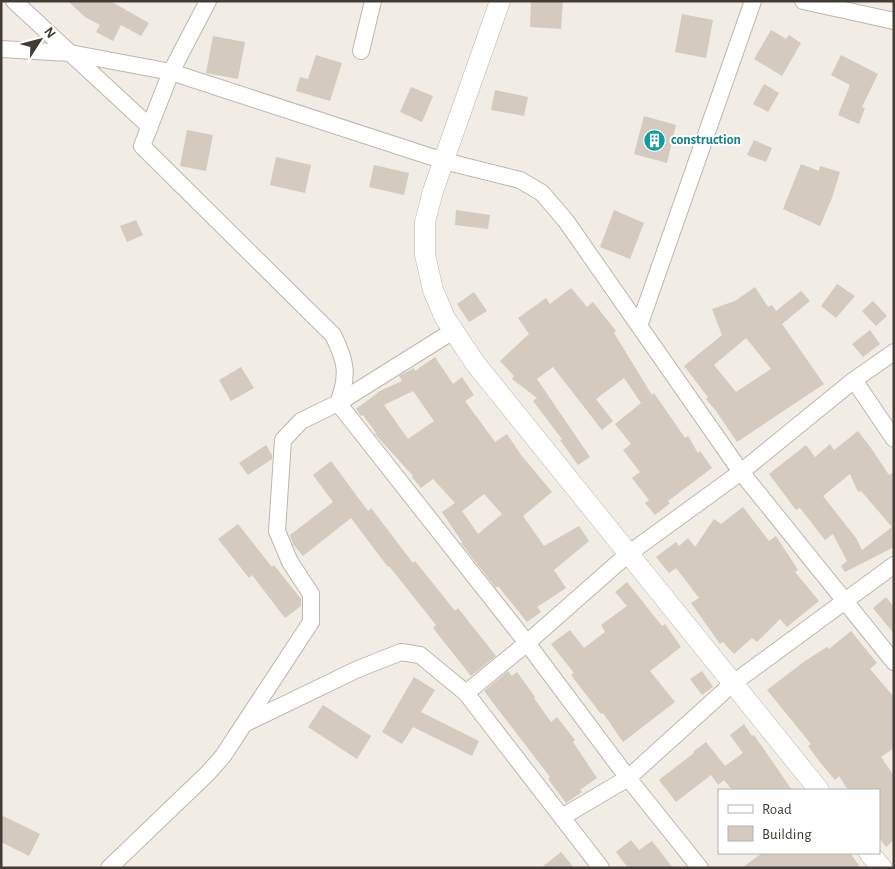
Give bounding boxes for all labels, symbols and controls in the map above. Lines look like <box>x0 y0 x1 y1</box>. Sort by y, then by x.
north arrow <box>15 15 65 65</box>
text: N <box>41 25 58 41</box>
building icon: construction <box>643 128 667 152</box>
place label: construction <box>671 133 741 147</box>
legend <box>718 789 880 854</box>
text: Road <box>762 802 792 817</box>
text: Building <box>762 827 812 842</box>

